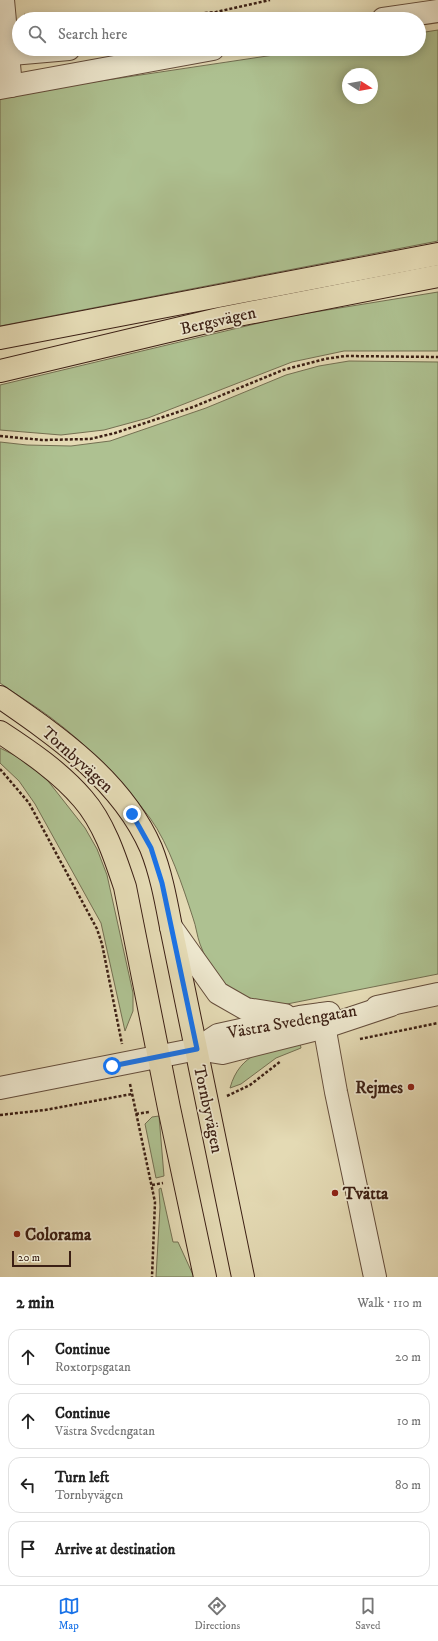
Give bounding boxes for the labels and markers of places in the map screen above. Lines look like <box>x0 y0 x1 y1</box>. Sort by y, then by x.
place label: Rejmes <box>355 1077 403 1099</box>
marker: Rejmes <box>406 1082 416 1092</box>
place label: Tvätta <box>342 1183 389 1205</box>
marker: Tvätta <box>330 1188 340 1198</box>
place label: Colorama <box>25 1224 92 1246</box>
marker: Colorama <box>12 1229 22 1239</box>

